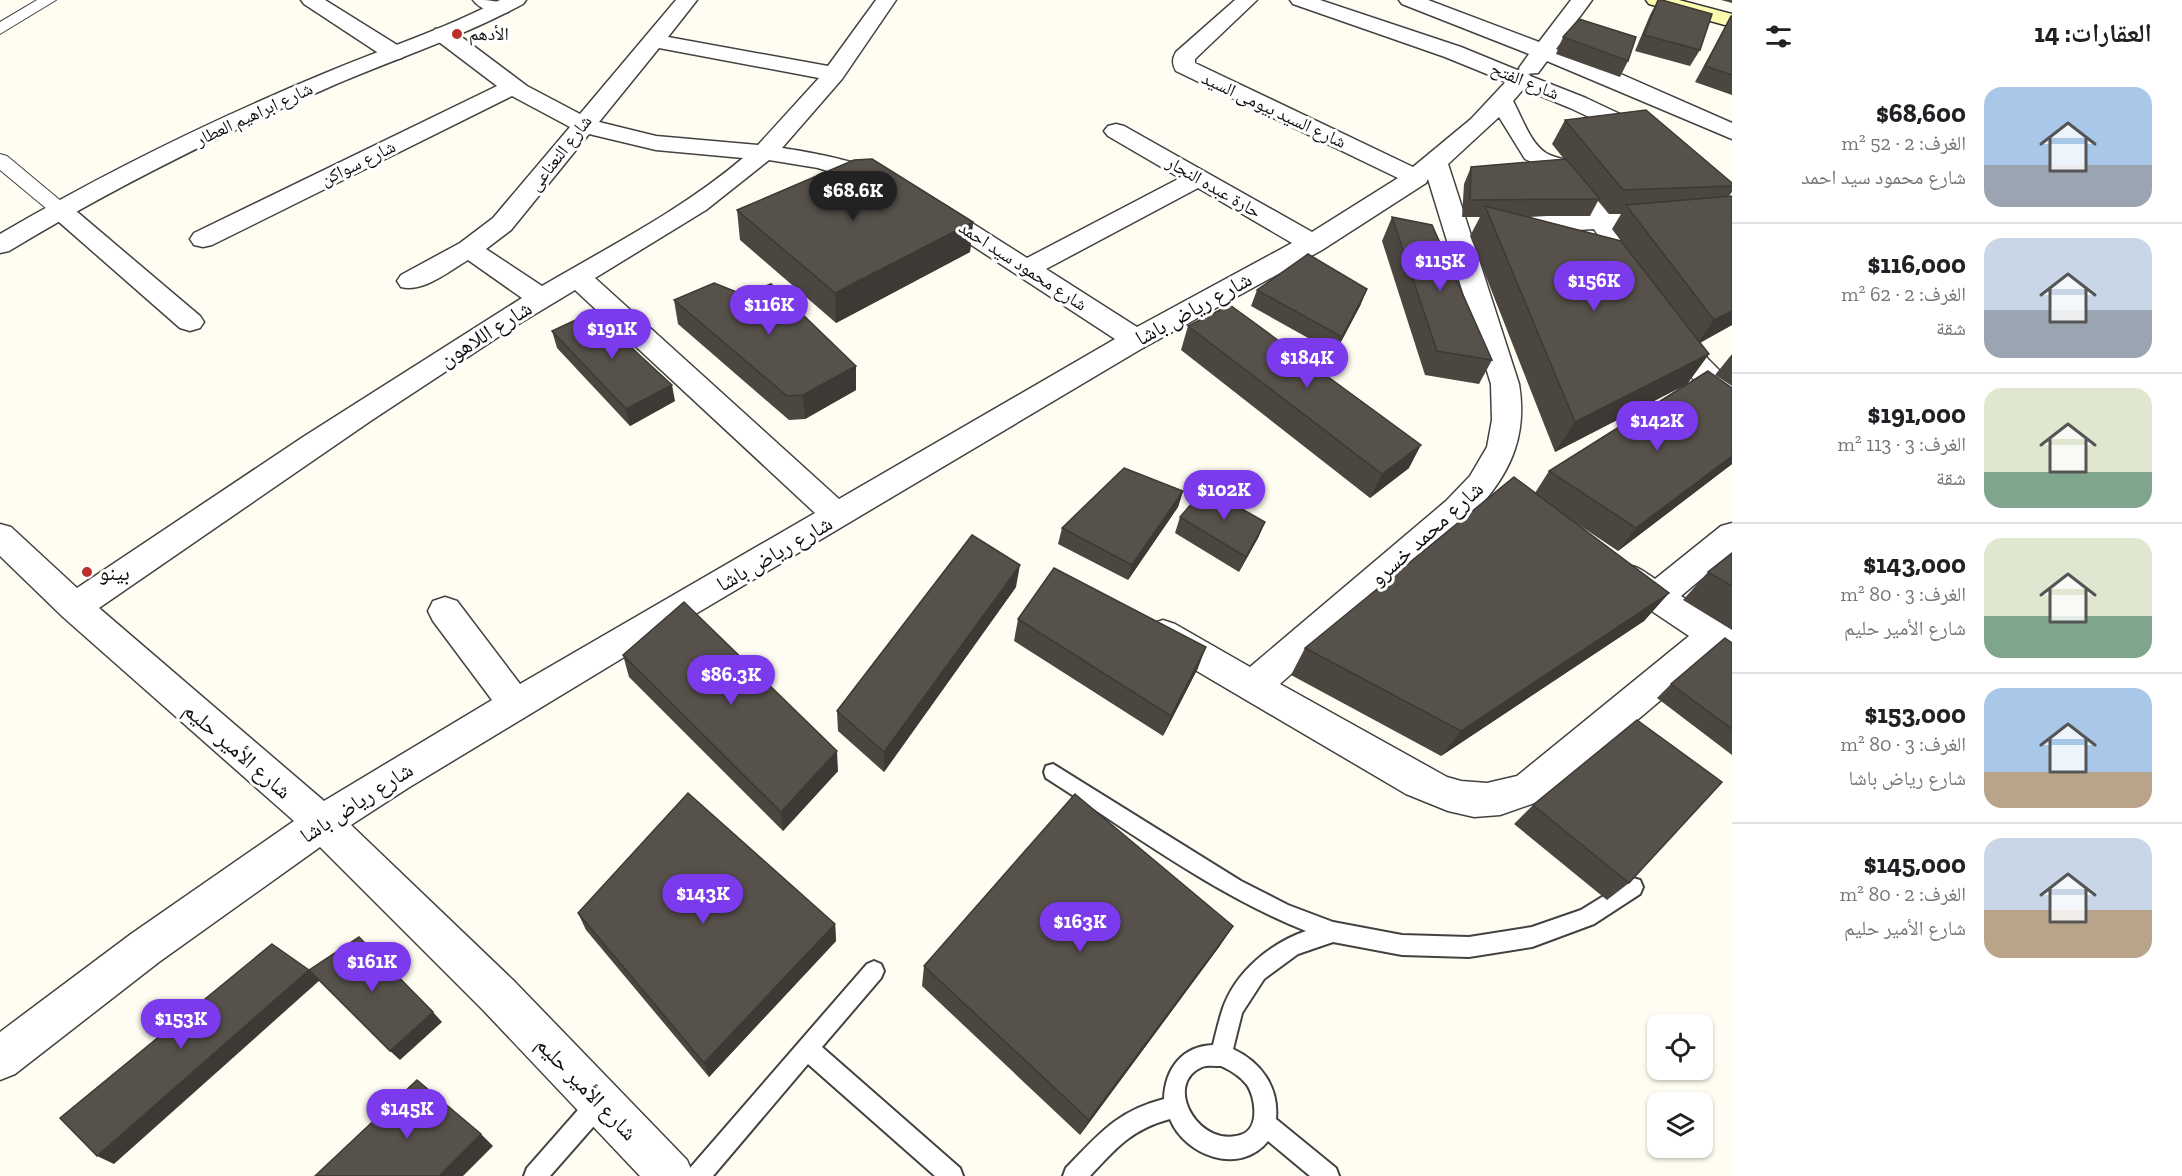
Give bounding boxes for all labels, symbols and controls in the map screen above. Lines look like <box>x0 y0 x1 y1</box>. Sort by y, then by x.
text: العقارات: 14 <box>2034 17 2152 49</box>
icon: filters <box>1762 20 1795 53</box>
place label: الأدهم <box>469 23 509 46</box>
marker: الأدهم <box>450 27 464 41</box>
street label: شارع الفتح <box>1487 57 1562 106</box>
street label: شارع السيد بيومى السيد <box>1198 67 1350 153</box>
street label: شارع ابراهيم العطار <box>191 77 316 152</box>
text: $68,600 <box>1876 97 1966 129</box>
street label: شارع النعناعى <box>524 111 596 195</box>
icon: home <box>2032 111 2104 183</box>
text: الغرف: 2 · 52 m² <box>1842 131 1966 155</box>
street label: شارع سواكن <box>317 135 399 191</box>
street label: حارة عبده النجار <box>1162 151 1265 223</box>
text: شارع محمود سيد احمد <box>1801 165 1966 189</box>
pin: $68.6K <box>804 171 902 222</box>
text: $68.6K <box>823 178 883 202</box>
street label: شارع محمود سيد احمد <box>955 216 1091 316</box>
pin: $115K <box>1398 241 1482 292</box>
text: $115K <box>1415 248 1465 272</box>
text: $116,000 <box>1868 248 1966 280</box>
pin: $156K <box>1552 261 1636 312</box>
icon: home <box>2032 262 2104 334</box>
street label: شارع رياض باشا <box>1130 265 1256 352</box>
text: $156K <box>1568 268 1620 292</box>
text: الغرف: 2 · 62 m² <box>1841 282 1966 306</box>
pin: $116K <box>727 285 811 336</box>
text: $116K <box>744 292 794 316</box>
street label: شارع اللاهون <box>434 294 537 373</box>
pin: $191K <box>570 309 654 360</box>
text: $191K <box>587 316 637 340</box>
text: شقة <box>1936 316 1966 340</box>
pin: $184K <box>1265 338 1349 389</box>
text: $184K <box>1280 345 1334 369</box>
text: $191,000 <box>1868 398 1966 430</box>
pin: $142K <box>1615 401 1699 452</box>
text: $142K <box>1630 408 1684 432</box>
icon: home <box>2032 412 2104 484</box>
text: الغرف: 3 · 113 m² <box>1837 432 1966 456</box>
text: شقة <box>1936 466 1966 490</box>
pin: $102K <box>1182 470 1266 521</box>
street label: شارع محمد خسرو <box>1364 475 1489 592</box>
text: $102K <box>1197 477 1251 501</box>
street label: شارع رياض باشا <box>712 509 837 597</box>
text: $143,000 <box>1863 548 1966 580</box>
place label: بينو <box>99 559 130 586</box>
icon: home <box>2032 562 2104 634</box>
marker: بينو <box>80 565 94 579</box>
text: الغرف: 3 · 80 m² <box>1840 582 1966 606</box>
text: شارع الأمير حليم <box>1844 616 1966 640</box>
pin: $86.3K <box>682 655 780 706</box>
text: $86.3K <box>701 662 761 686</box>
street label: شارع الأمير حليم <box>178 696 297 805</box>
text: $153,000 <box>1865 698 1966 730</box>
icon: home <box>2032 712 2104 784</box>
text: الغرف: 3 · 80 m² <box>1840 732 1966 756</box>
street label: شارع رياض باشا <box>295 756 418 849</box>
text: شارع رياض باشا <box>1849 766 1966 790</box>
text: $145,000 <box>1864 848 1966 880</box>
icon: home <box>2032 862 2104 934</box>
pin: $143K <box>661 874 745 925</box>
text: $143K <box>676 881 730 905</box>
text: الغرف: 2 · 80 m² <box>1840 882 1966 906</box>
pin: $163K <box>1038 902 1122 953</box>
text: $163K <box>1054 909 1106 933</box>
text: شارع الأمير حليم <box>1844 916 1966 940</box>
pin: $161K <box>330 942 414 993</box>
text: $161K <box>347 949 397 973</box>
pin: $153K <box>139 999 223 1050</box>
text: $153K <box>155 1006 207 1030</box>
map controls <box>1647 1014 1713 1158</box>
button: locate <box>1647 1014 1713 1080</box>
street label: شارع الأمير حليم <box>530 1031 643 1147</box>
pin: $145K <box>365 1089 449 1140</box>
button: layers <box>1647 1092 1713 1158</box>
text: $145K <box>380 1096 434 1120</box>

